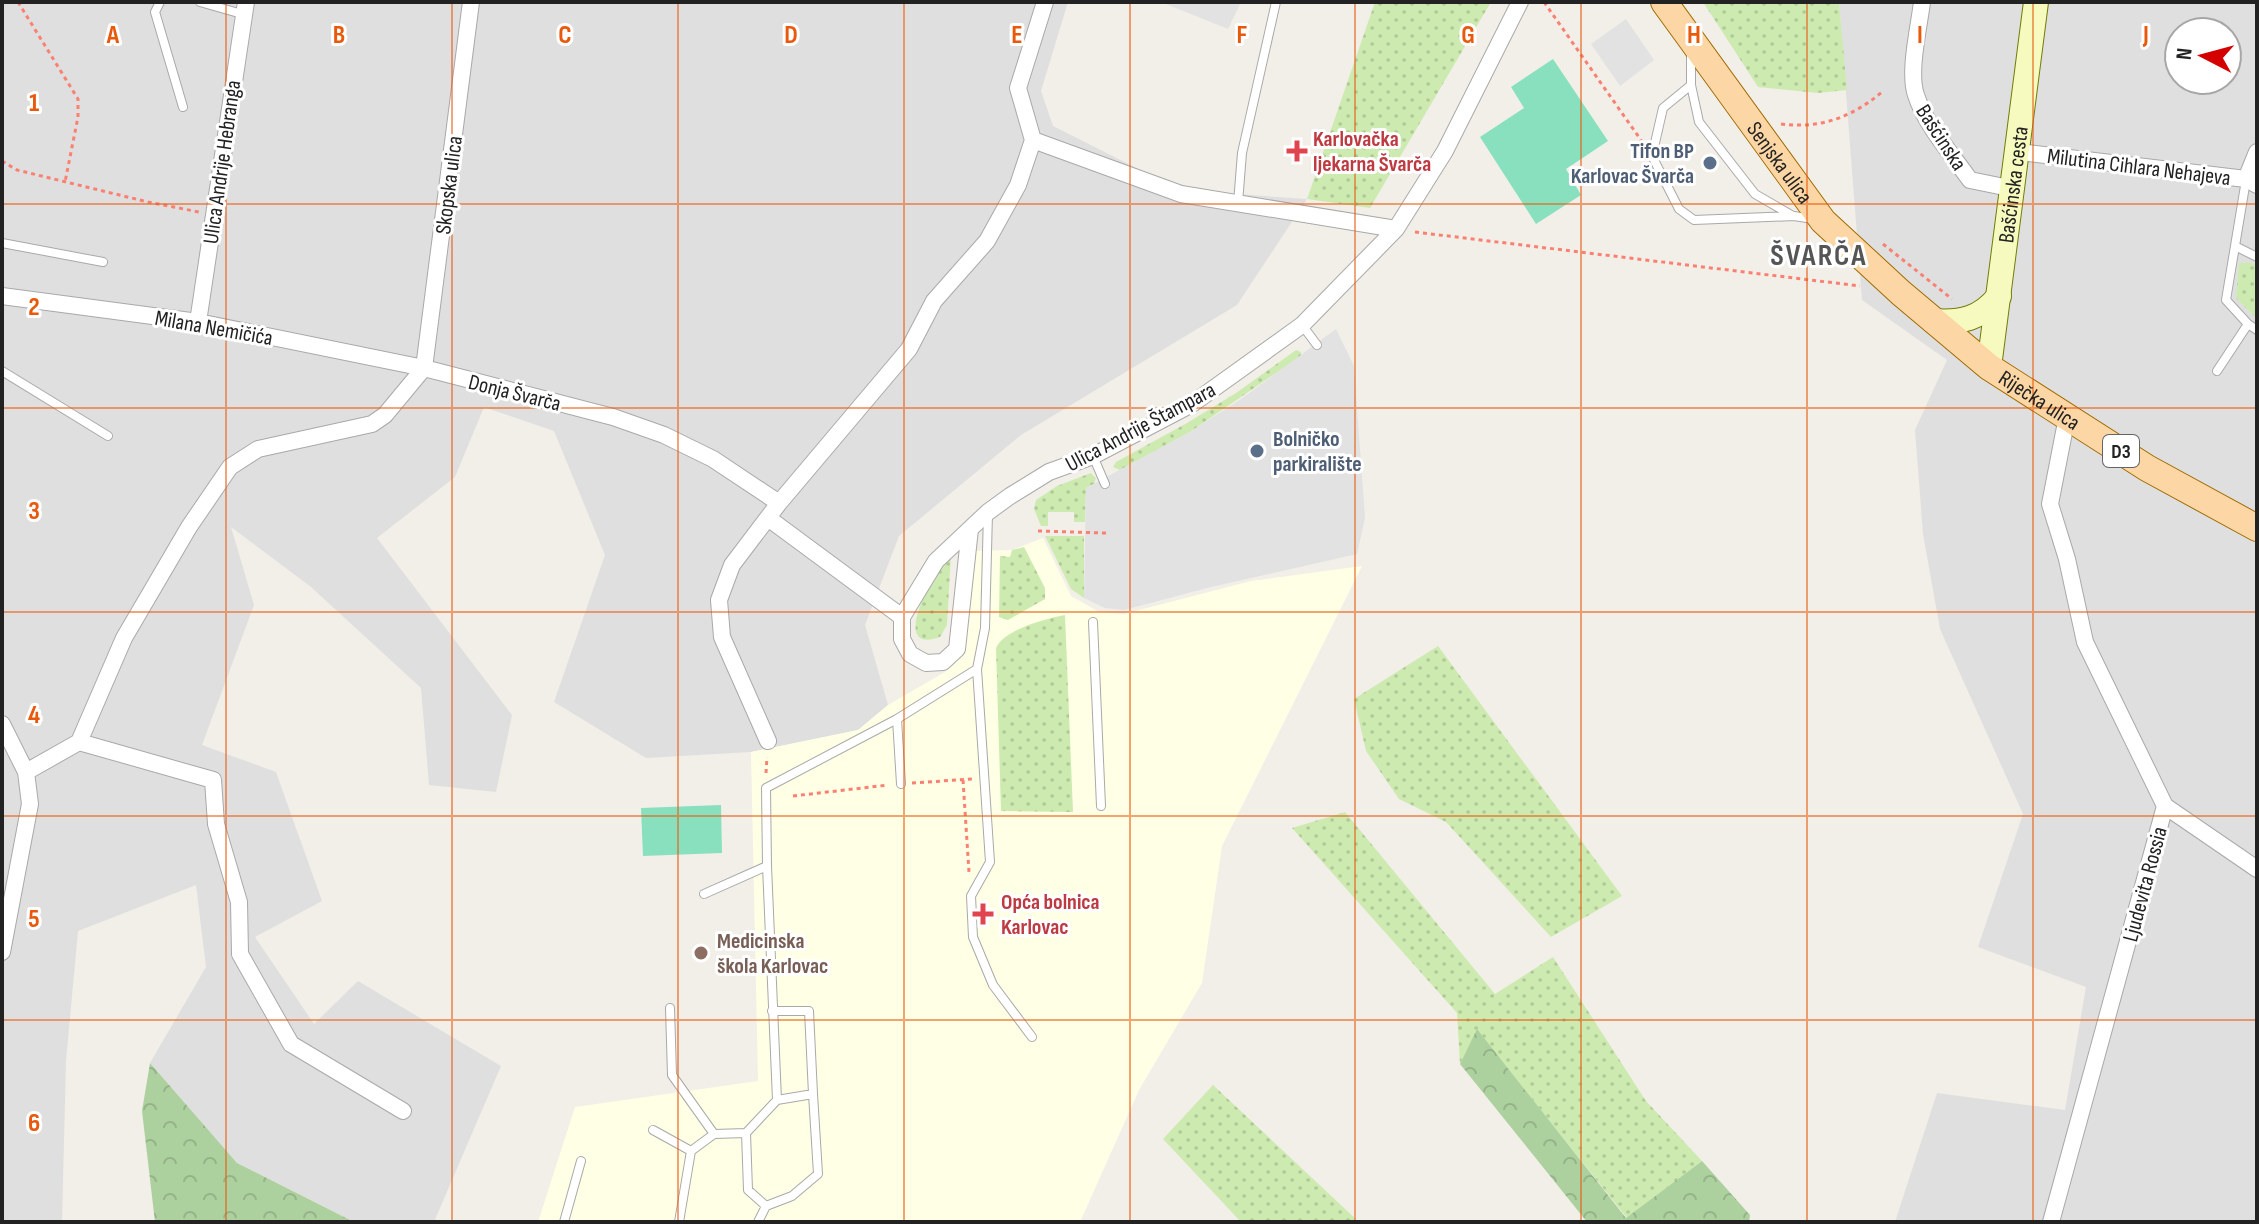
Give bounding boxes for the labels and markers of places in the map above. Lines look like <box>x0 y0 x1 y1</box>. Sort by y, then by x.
place label: Karlovačka ljekarna Švarča <box>1313 126 1431 178</box>
place label: Tifon BP Karlovac Švarča <box>1571 138 1694 190</box>
marker: Karlovačka ljekarna Švarča <box>1288 142 1306 160</box>
marker: Tifon BP Karlovac Švarča <box>1701 154 1719 172</box>
place label: Bolničko parkiralište <box>1273 426 1362 478</box>
marker: Bolničko parkiralište <box>1248 442 1266 460</box>
place label: Opća bolnica Karlovac <box>1001 889 1099 941</box>
marker: Opća bolnica Karlovac <box>972 903 994 925</box>
place label: Medicinska škola Karlovac <box>717 928 828 980</box>
marker: Medicinska škola Karlovac <box>692 944 710 962</box>

